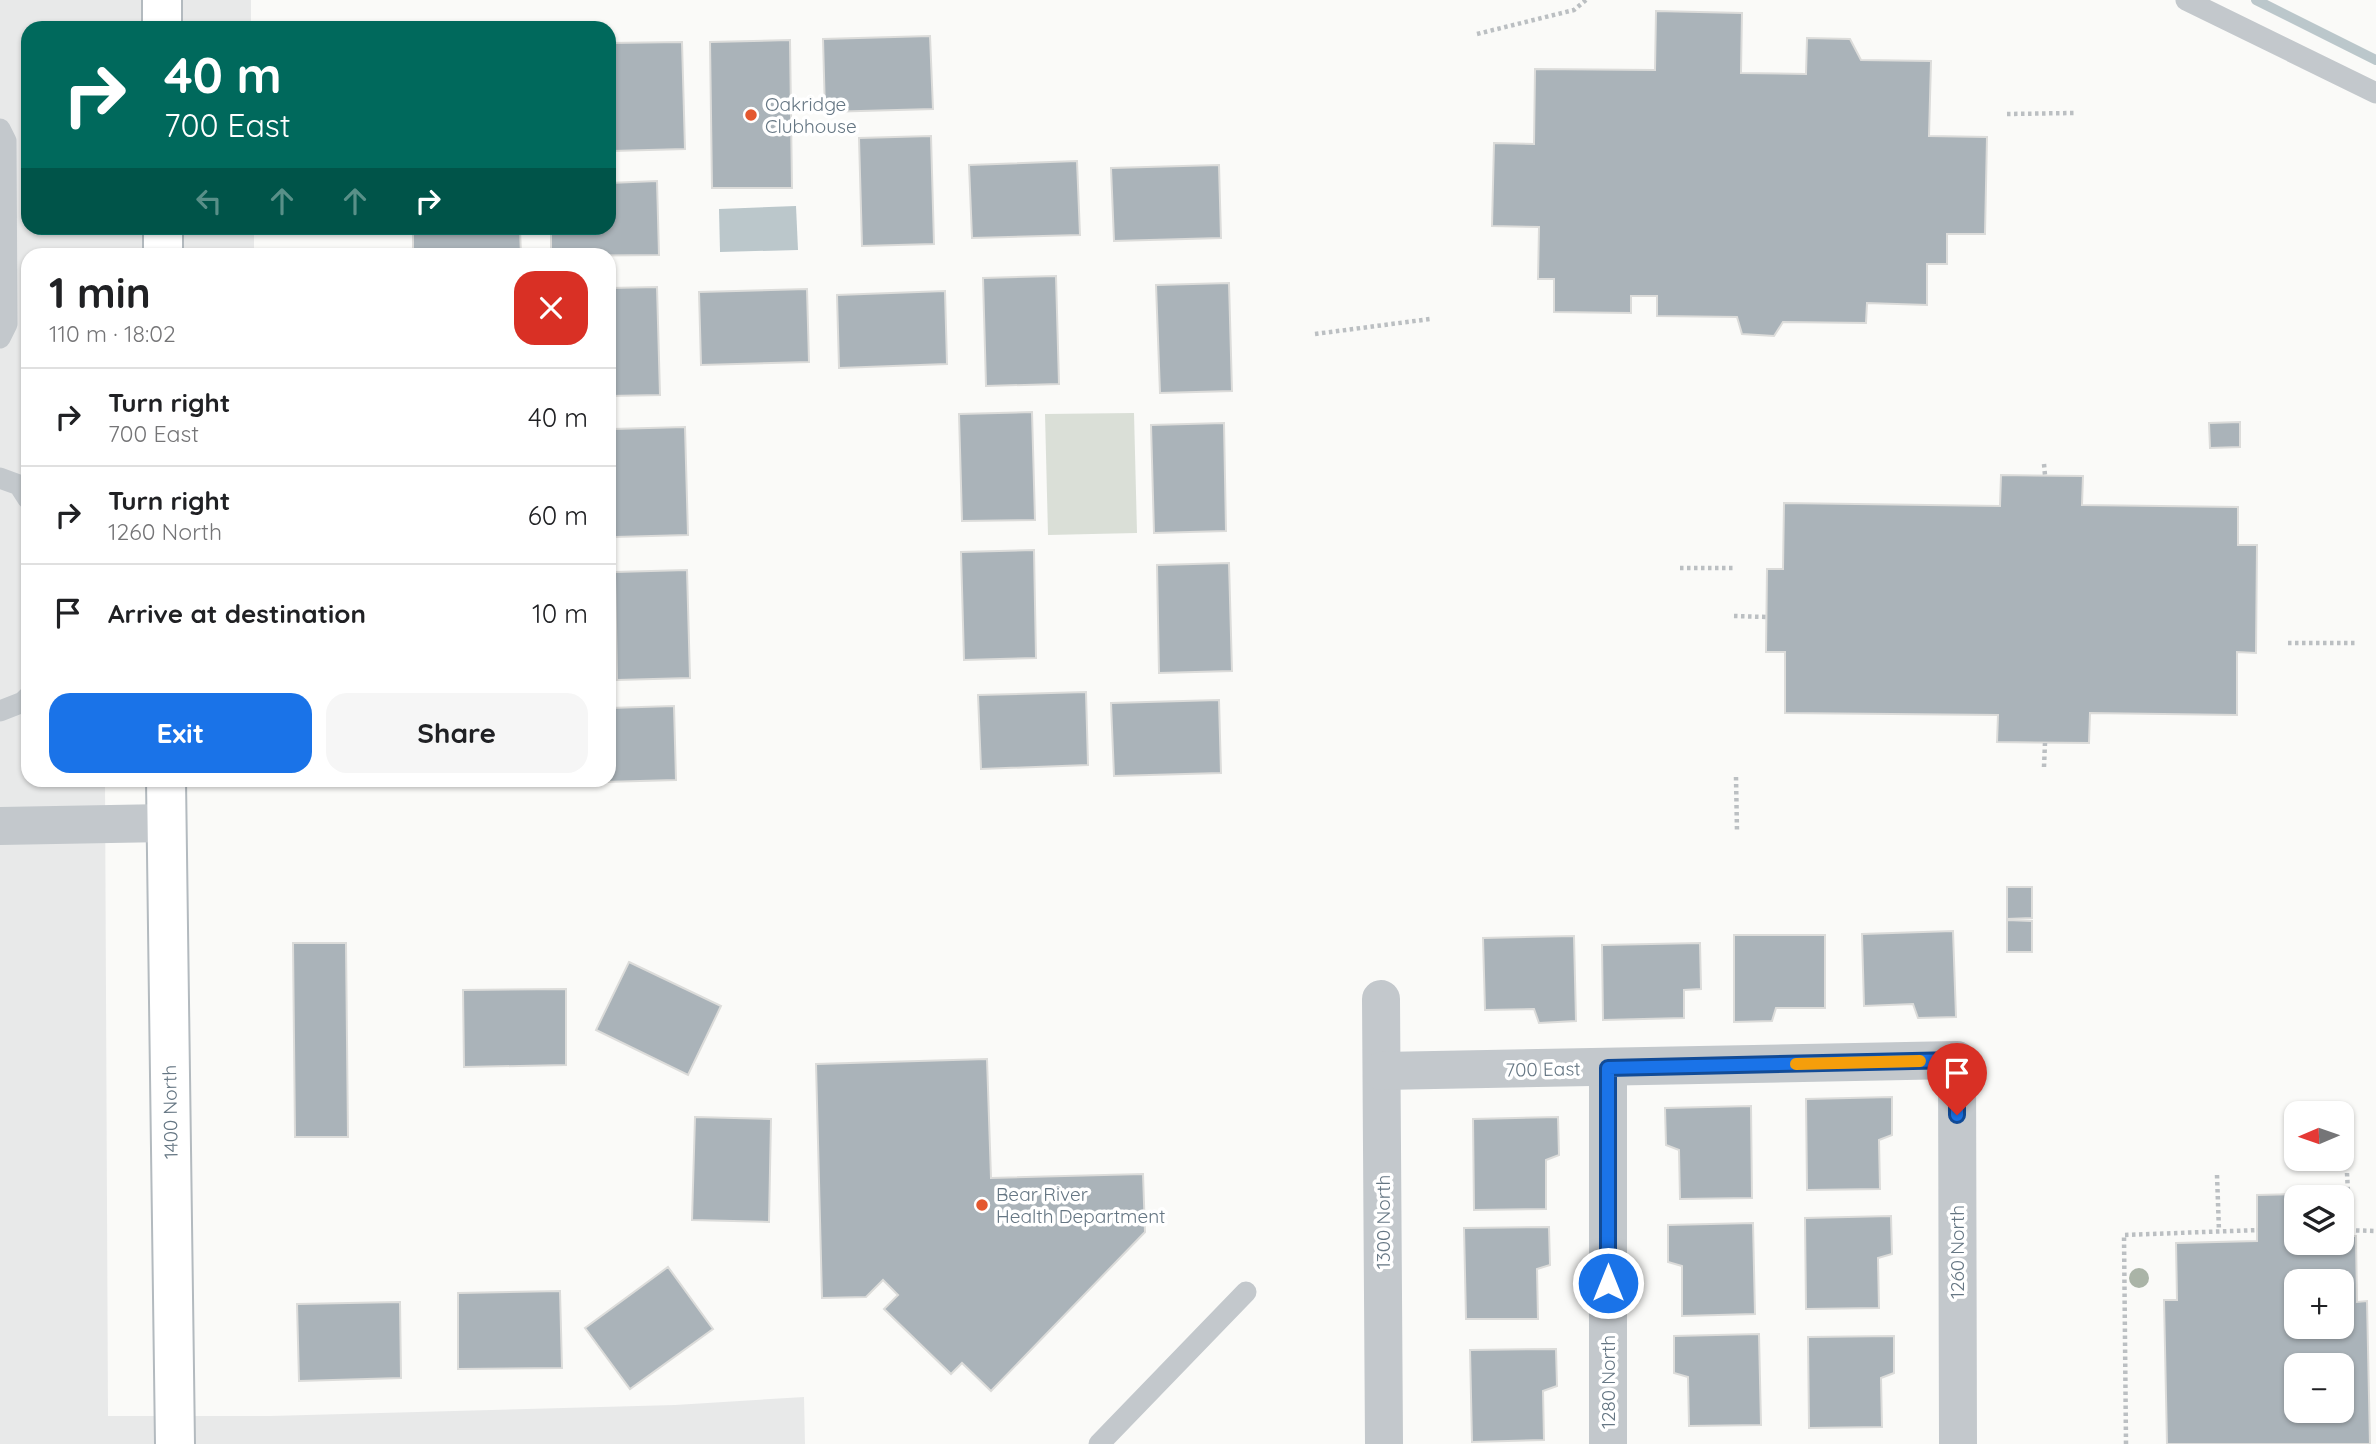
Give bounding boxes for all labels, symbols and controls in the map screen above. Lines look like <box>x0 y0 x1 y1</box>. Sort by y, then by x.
text: 40 m <box>164 44 282 105</box>
icon: right <box>49 49 140 140</box>
place label: Oakridge Clubhouse <box>765 92 857 138</box>
text: 700 East <box>164 105 291 145</box>
marker: Oakridge Clubhouse <box>743 107 759 123</box>
icon: left <box>190 182 228 220</box>
icon: ahead <box>263 182 301 220</box>
icon: ahead <box>336 182 374 220</box>
icon: right <box>409 182 447 220</box>
text: 1 min <box>49 266 151 319</box>
button: close <box>514 271 588 345</box>
text: 110 m · 18:02 <box>49 319 176 348</box>
text: Turn right <box>108 386 230 419</box>
icon: right <box>49 398 87 436</box>
text: 40 m <box>528 401 588 434</box>
text: 700 East <box>108 419 199 448</box>
text: Turn right <box>108 484 230 517</box>
icon: right <box>49 496 87 534</box>
text: 60 m <box>528 499 588 532</box>
text: 1260 North <box>108 517 222 546</box>
icon: arrive <box>49 594 87 632</box>
text: Arrive at destination <box>108 597 366 630</box>
text: 10 m <box>532 597 588 630</box>
button: Exit <box>49 693 312 773</box>
button: Share <box>326 693 588 773</box>
pin <box>1927 1043 1987 1115</box>
icon: arrive <box>1938 1054 1976 1092</box>
street label: 700 East <box>1505 1056 1581 1082</box>
street label: 1400 North <box>157 1065 183 1159</box>
north arrow <box>2284 1101 2354 1171</box>
map controls <box>2284 1101 2354 1423</box>
street label: 1300 North <box>1371 1175 1395 1269</box>
place label: Bear River Health Department <box>996 1182 1166 1228</box>
button: layers <box>2284 1185 2354 1255</box>
marker: Bear River Health Department <box>974 1197 990 1213</box>
street label: 1260 North <box>1945 1205 1969 1299</box>
position arrow <box>1571 1246 1645 1320</box>
button: + <box>2284 1269 2354 1339</box>
street label: 1280 North <box>1596 1335 1620 1429</box>
button: − <box>2284 1353 2354 1423</box>

